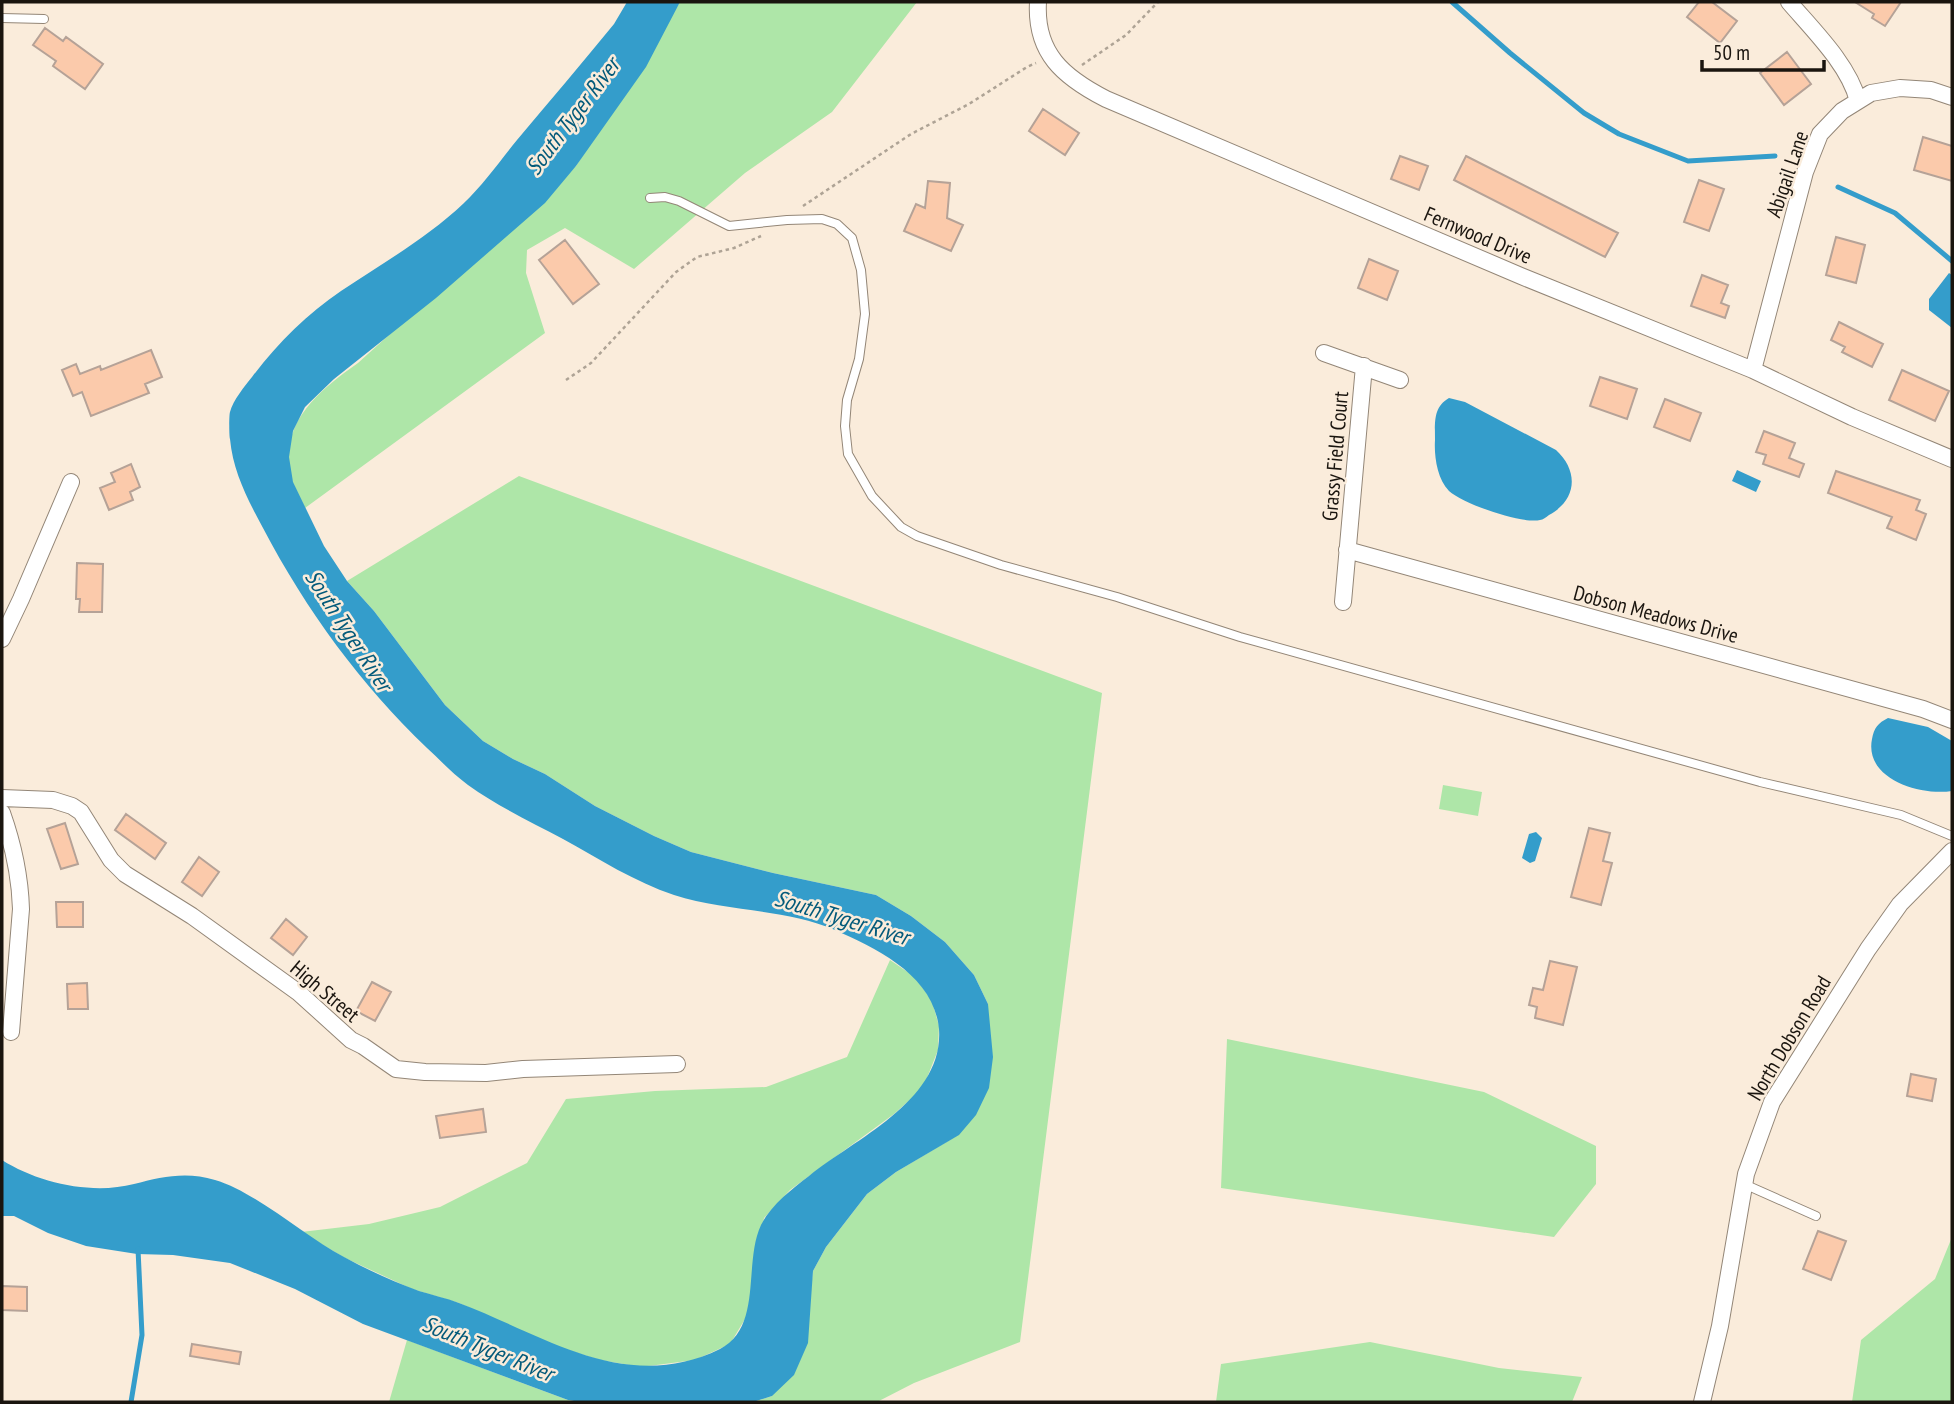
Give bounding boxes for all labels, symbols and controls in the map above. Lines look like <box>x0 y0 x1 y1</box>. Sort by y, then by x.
scale bar <box>1702 28 1825 72</box>
text: 50 m <box>1713 39 1750 66</box>
water label: South Tyger River <box>519 49 627 180</box>
street label: Abigail Lane <box>1760 127 1814 221</box>
street label: Fernwood Drive <box>1420 200 1536 270</box>
street label: Grassy Field Court <box>1316 390 1354 522</box>
water label: South Tyger River <box>299 564 401 699</box>
street label: Dobson Meadows Drive <box>1571 579 1741 649</box>
water label: South Tyger River <box>772 883 916 952</box>
street label: High Street <box>285 954 365 1028</box>
street label: North Dobson Road <box>1741 971 1837 1105</box>
water label: South Tyger River <box>418 1309 561 1389</box>

